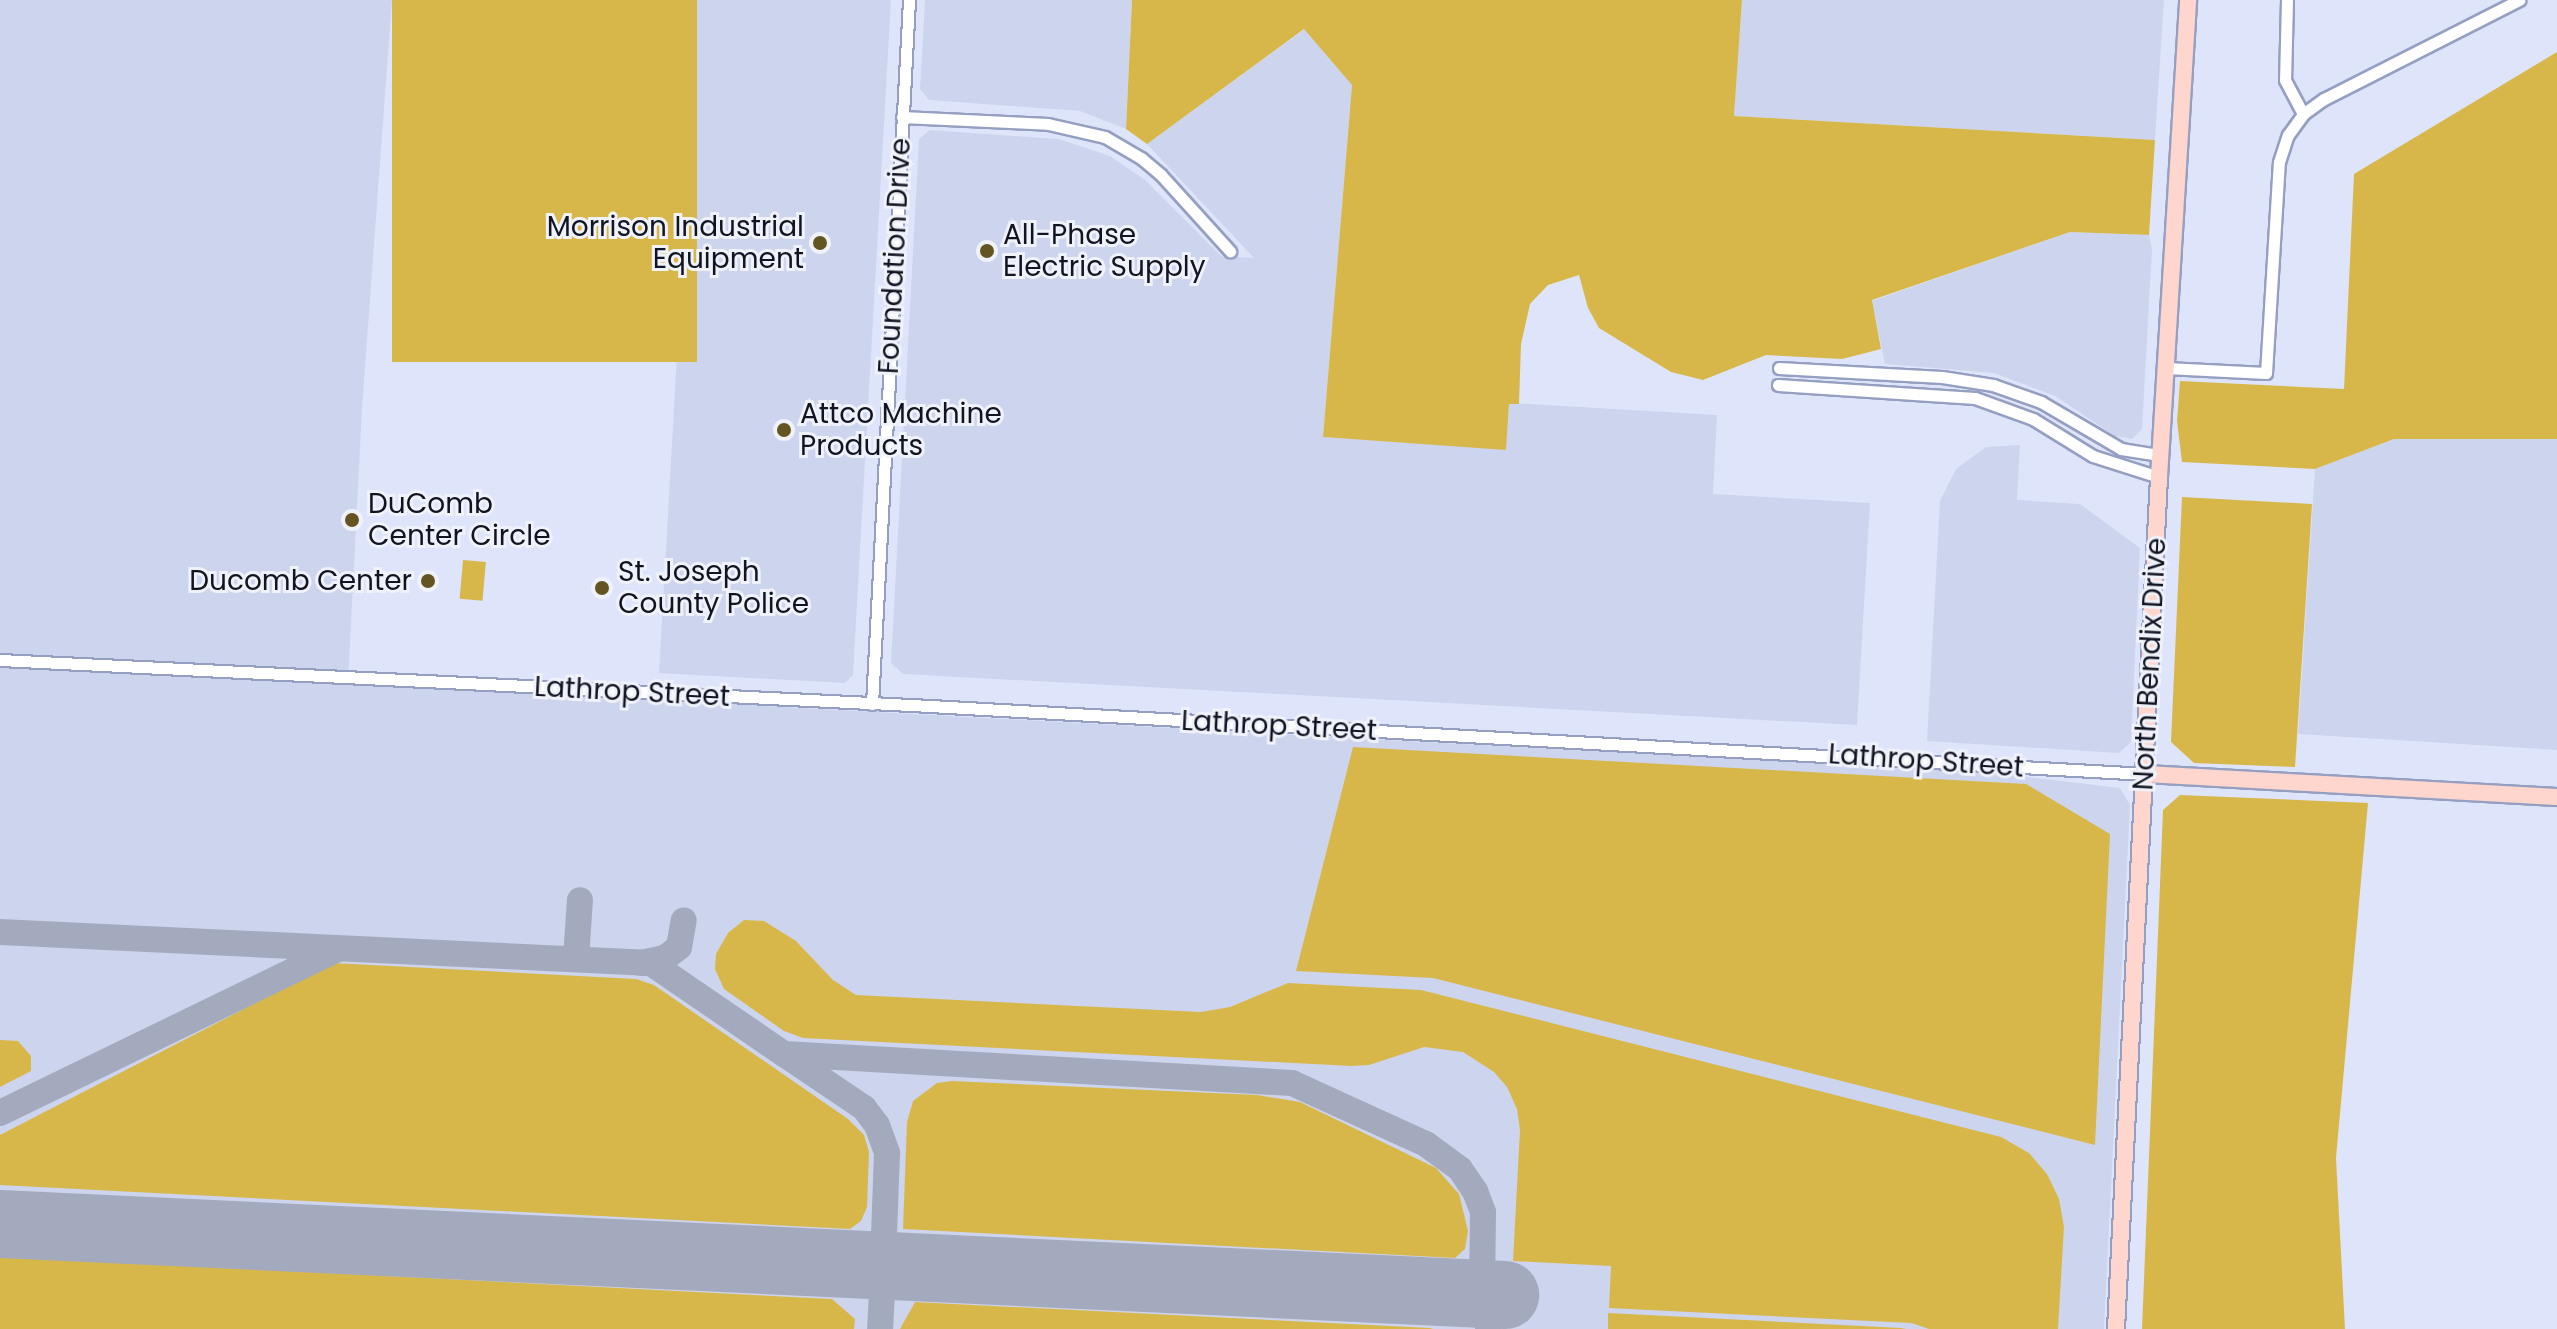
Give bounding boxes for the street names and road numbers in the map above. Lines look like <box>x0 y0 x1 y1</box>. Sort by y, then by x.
street label: Foundation Drive <box>872 137 918 375</box>
street label: North Bendix Drive <box>2127 537 2173 791</box>
street label: Lathrop Street <box>533 670 731 714</box>
street label: Lathrop Street <box>1180 704 1378 748</box>
street label: Lathrop Street <box>1827 737 2025 785</box>

